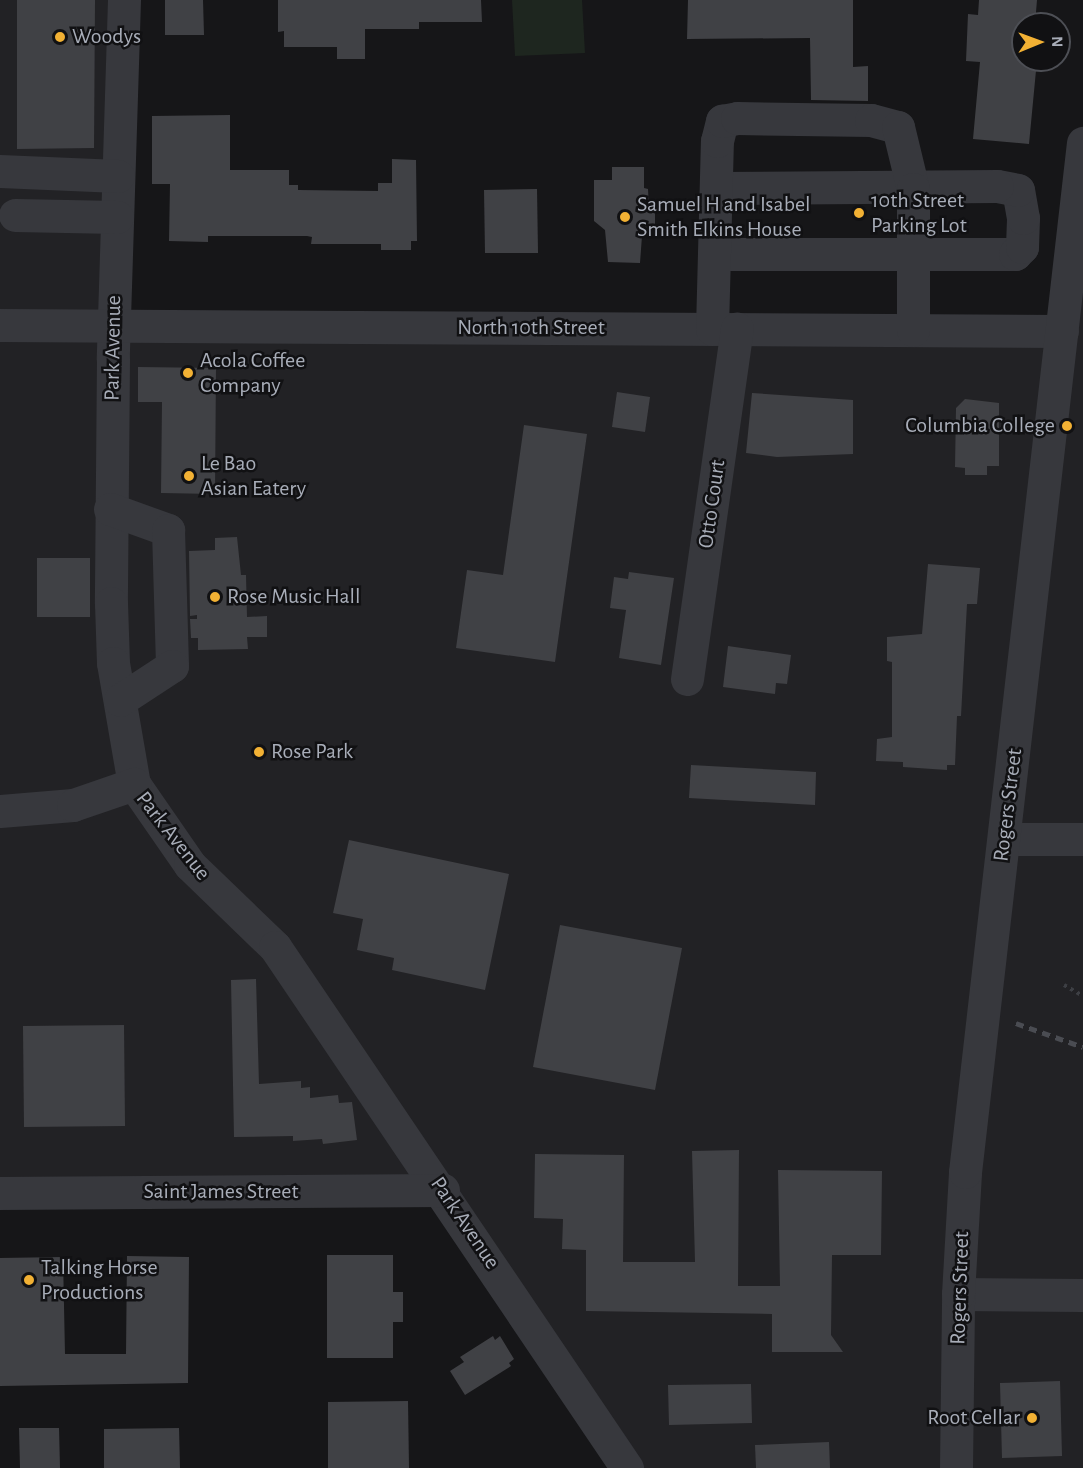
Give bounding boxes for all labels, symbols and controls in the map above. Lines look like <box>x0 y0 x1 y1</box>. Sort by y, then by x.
north arrow <box>1011 12 1071 72</box>
place label: Woodys <box>72 24 141 50</box>
marker: Woodys <box>53 30 67 44</box>
text: N <box>1049 36 1065 47</box>
place label: 10th Street Parking Lot <box>871 187 967 238</box>
place label: Samuel H and Isabel Smith Elkins House <box>637 191 811 242</box>
marker: 10th Street Parking Lot <box>852 206 866 220</box>
marker: Samuel H and Isabel Smith Elkins House <box>618 210 632 224</box>
street label: Park Avenue <box>99 295 127 401</box>
street label: North 10th Street <box>457 315 605 341</box>
place label: Acola Coffee Company <box>200 347 305 398</box>
marker: Acola Coffee Company <box>181 366 195 380</box>
place label: Columbia College <box>905 413 1055 439</box>
marker: Columbia College <box>1060 419 1074 433</box>
place label: Le Bao Asian Eatery <box>201 450 306 502</box>
street label: Otto Court <box>693 458 731 550</box>
marker: Le Bao Asian Eatery <box>182 469 196 483</box>
place label: Rose Music Hall <box>227 584 360 610</box>
marker: Rose Music Hall <box>208 590 222 604</box>
place label: Rose Park <box>271 739 353 765</box>
marker: Rose Park <box>252 745 266 759</box>
street label: Rogers Street <box>988 747 1028 863</box>
street label: Park Avenue <box>130 786 216 886</box>
street label: Park Avenue <box>424 1172 506 1274</box>
street label: Saint James Street <box>143 1179 299 1205</box>
street label: Rogers Street <box>945 1231 975 1345</box>
place label: Talking Horse Productions <box>41 1254 158 1306</box>
marker: Talking Horse Productions <box>22 1273 36 1287</box>
place label: Root Cellar <box>927 1405 1020 1431</box>
marker: Root Cellar <box>1025 1411 1039 1425</box>

